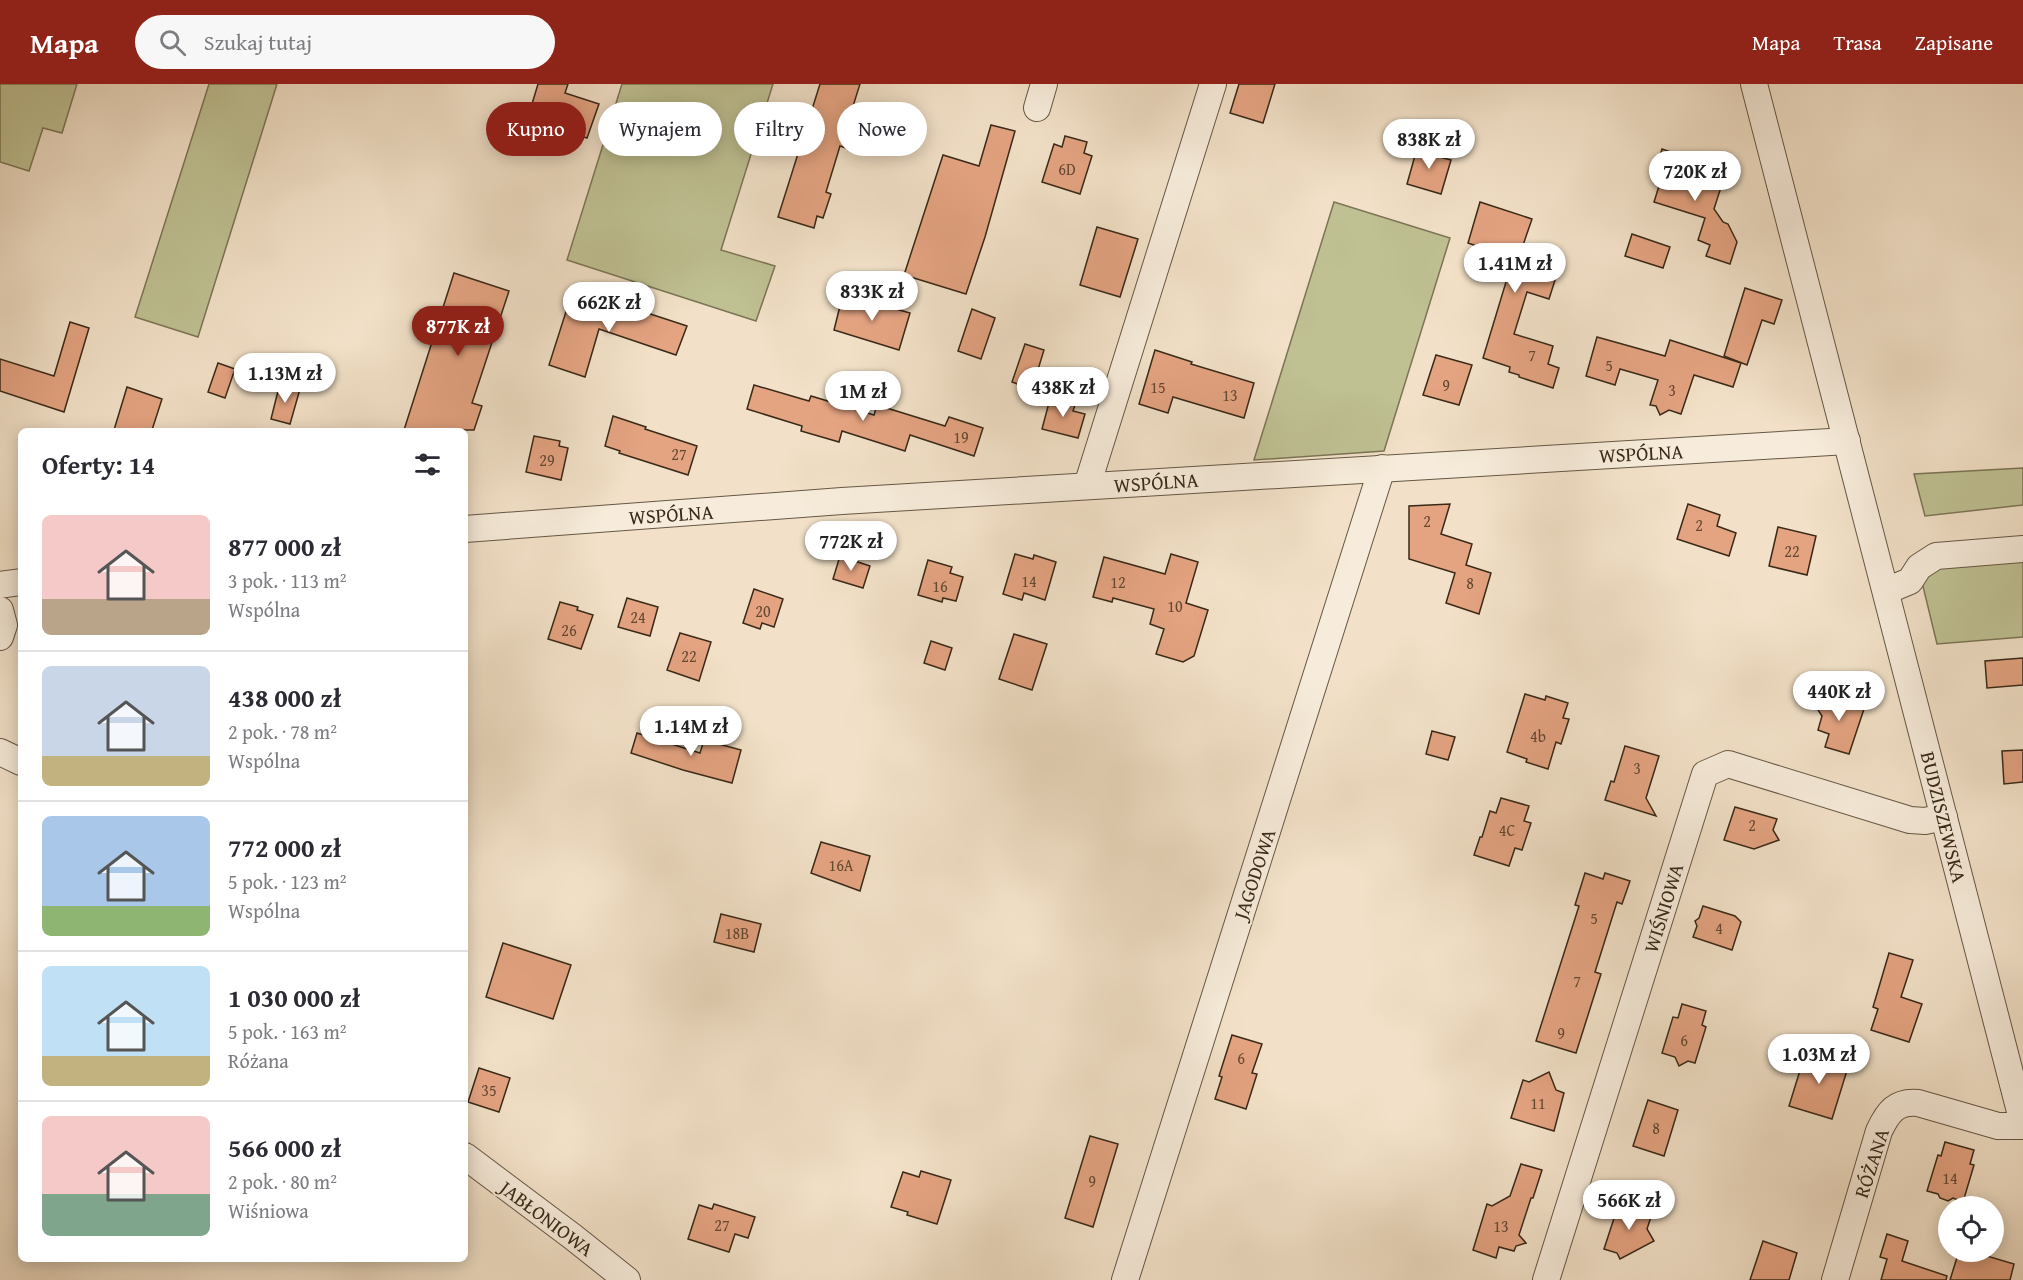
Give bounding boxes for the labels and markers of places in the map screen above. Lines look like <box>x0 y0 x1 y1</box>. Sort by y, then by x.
pin: 838K zł <box>1374 119 1484 170</box>
pin: 720K zł <box>1640 151 1750 202</box>
pin: 1.41M zł <box>1453 243 1577 294</box>
pin: 833K zł <box>817 271 927 322</box>
pin: 662K zł <box>554 282 664 333</box>
pin: 877K zł <box>403 306 513 357</box>
pin: 1.13M zł <box>223 353 347 404</box>
pin: 438K zł <box>1008 367 1118 418</box>
pin: 1M zł <box>821 371 905 422</box>
pin: 772K zł <box>796 521 906 572</box>
pin: 440K zł <box>1784 671 1894 722</box>
pin: 1.14M zł <box>629 706 753 757</box>
pin: 1.03M zł <box>1757 1034 1881 1085</box>
pin: 566K zł <box>1574 1180 1684 1231</box>

